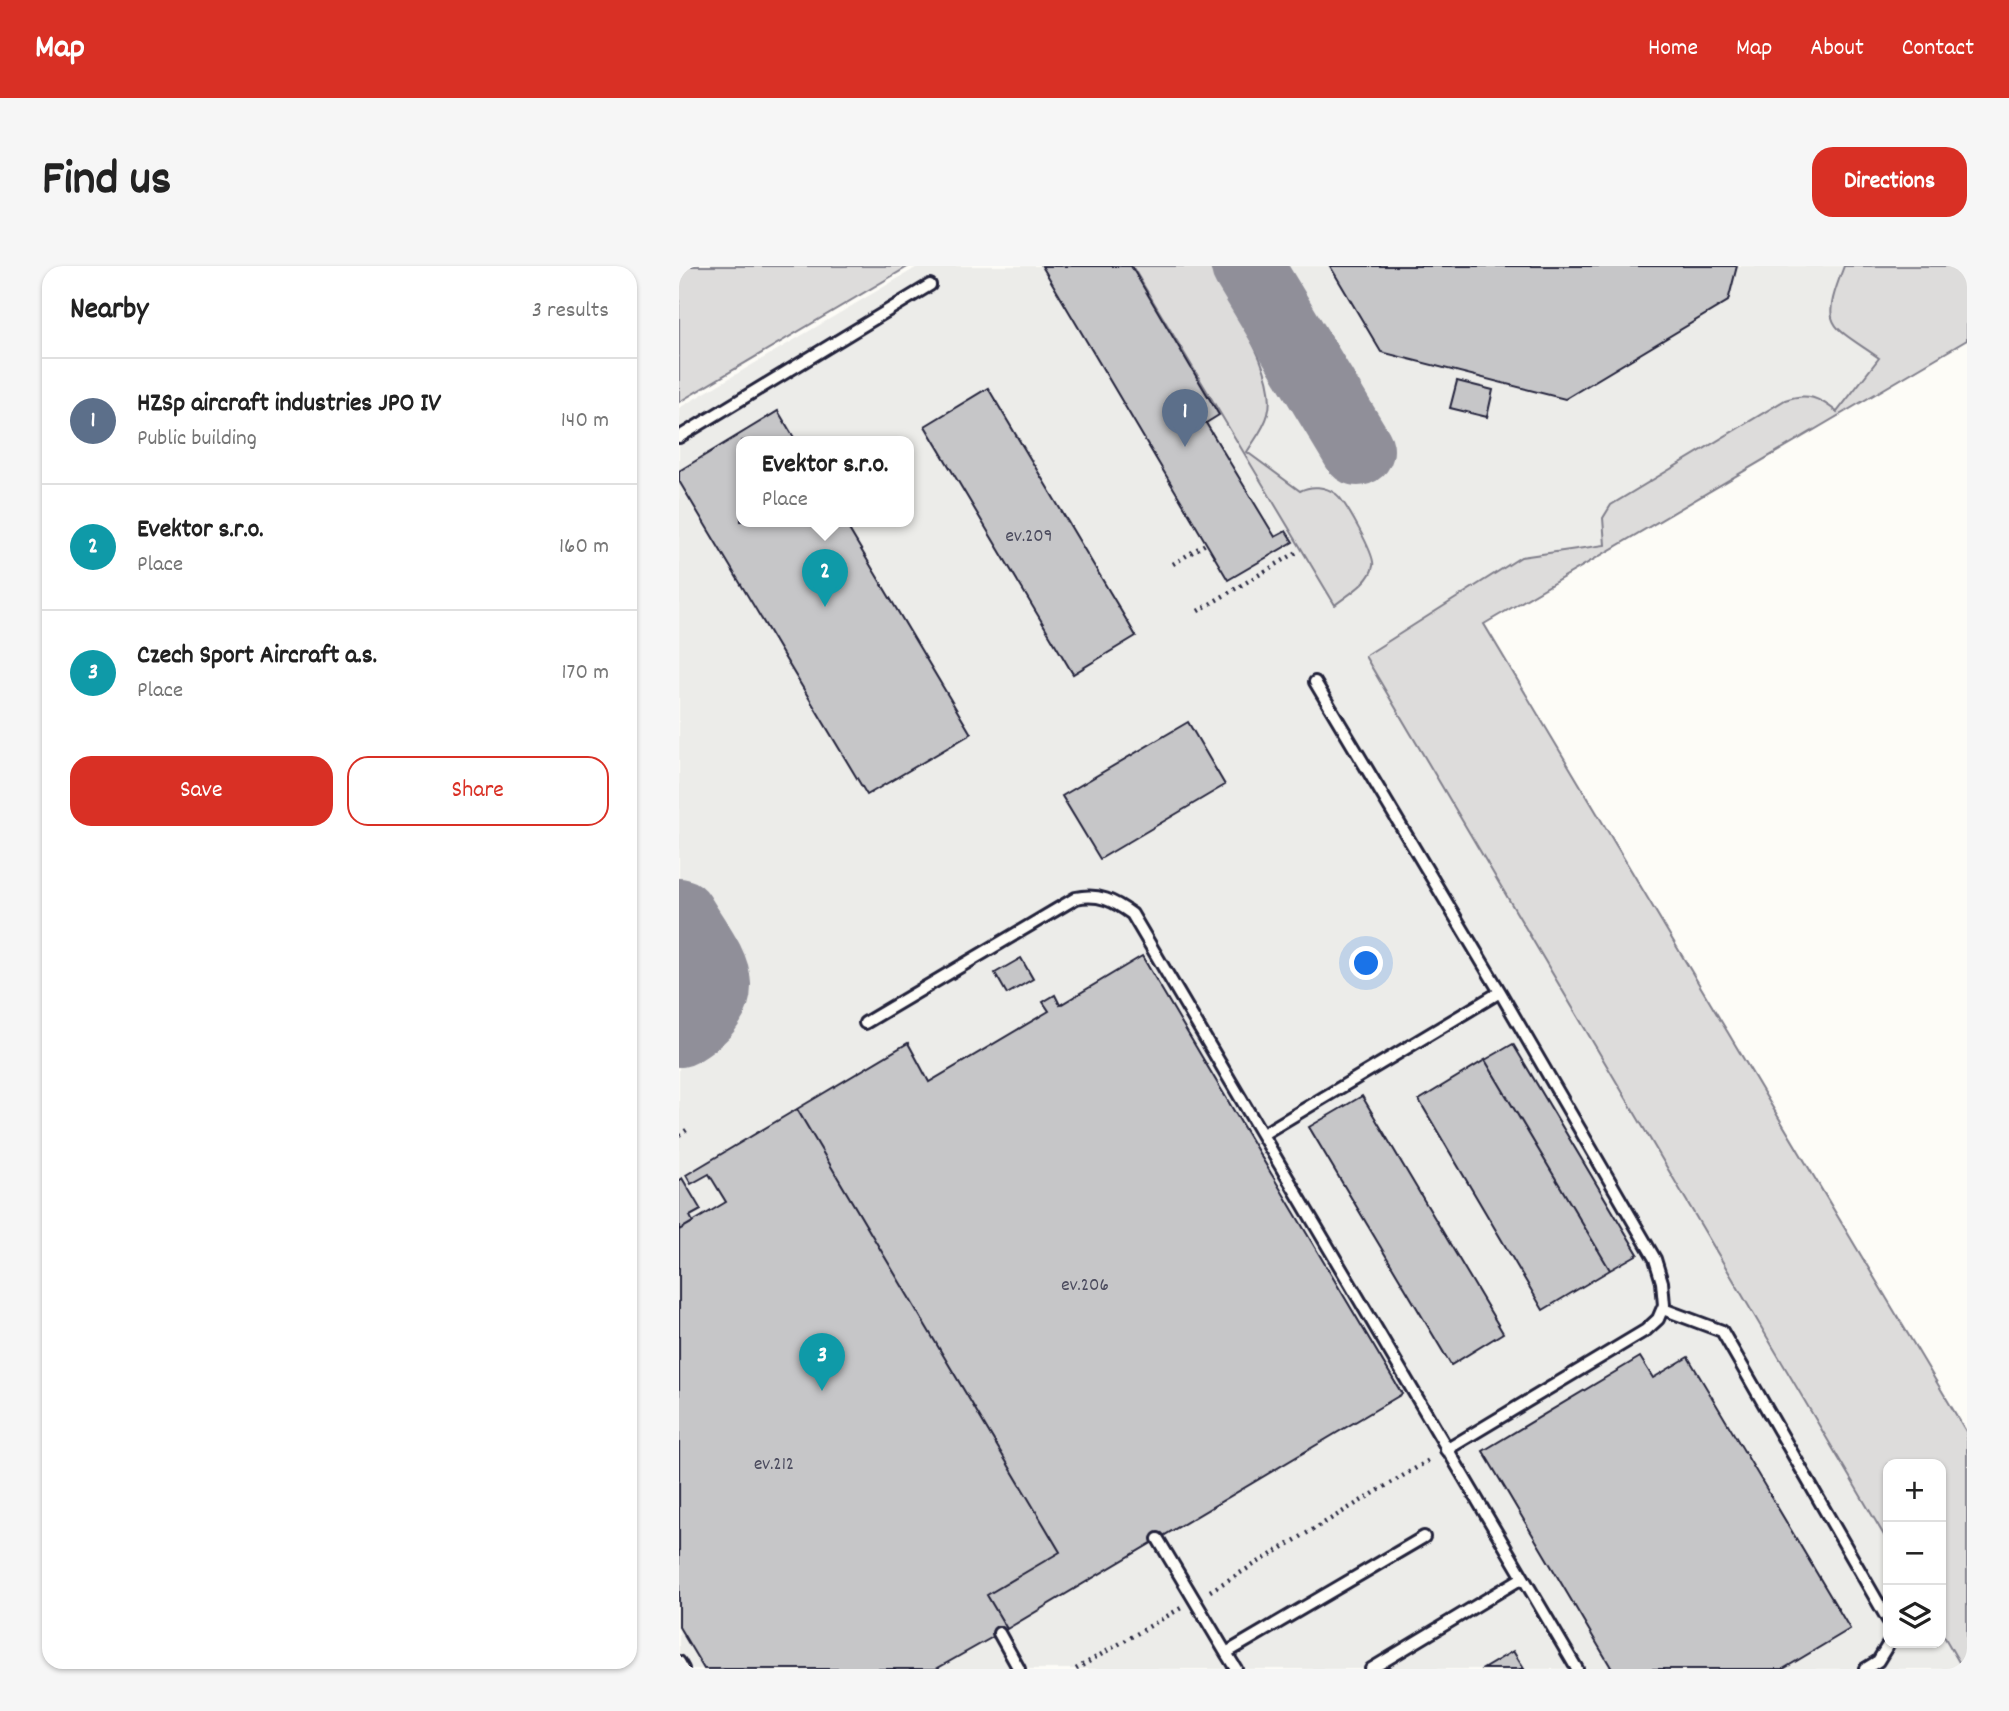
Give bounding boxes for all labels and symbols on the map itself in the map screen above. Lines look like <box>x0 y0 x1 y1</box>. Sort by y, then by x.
pin: 1 <box>1162 389 1208 447</box>
house number: ev.209 <box>1006 524 1052 551</box>
pin: 2 <box>802 549 848 607</box>
your location <box>1349 946 1383 980</box>
house number: ev.206 <box>1061 1273 1109 1300</box>
pin: 3 <box>799 1333 845 1391</box>
house number: ev.212 <box>754 1452 794 1479</box>

